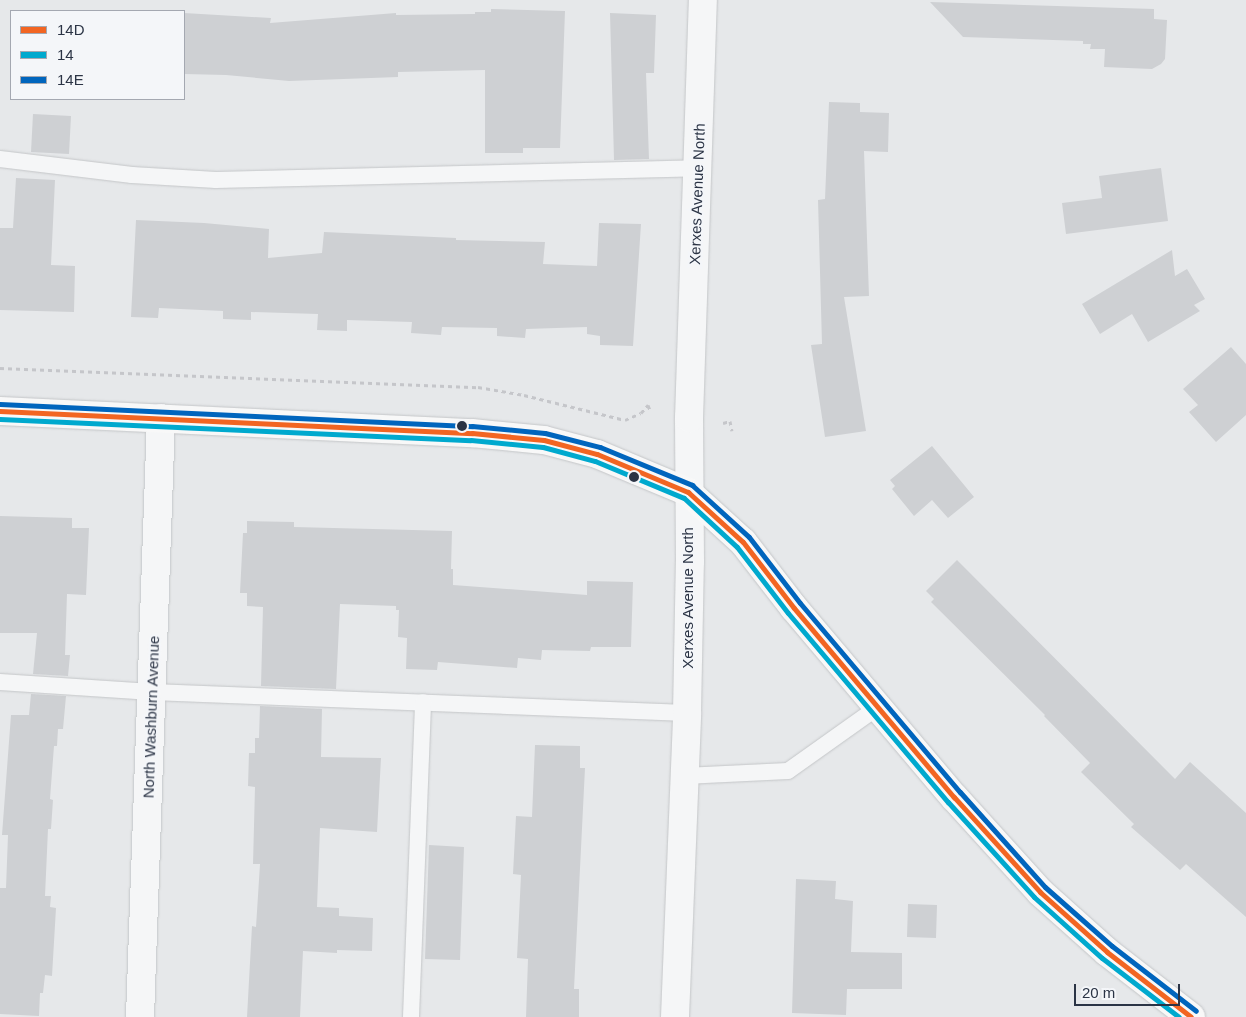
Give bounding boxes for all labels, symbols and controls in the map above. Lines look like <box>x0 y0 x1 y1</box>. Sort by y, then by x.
legend <box>10 10 185 100</box>
text: 14D <box>57 21 85 38</box>
text: 14 <box>57 46 74 63</box>
text: 14E <box>57 71 84 88</box>
street label: Xerxes Avenue North <box>686 123 708 265</box>
unlabelled marker <box>457 421 467 431</box>
unlabelled marker <box>629 472 639 482</box>
street label: Xerxes Avenue North <box>679 527 697 669</box>
street label: North Washburn Avenue <box>139 635 163 799</box>
scale bar <box>1076 974 1182 1006</box>
text: 20 m <box>1082 984 1115 1001</box>

